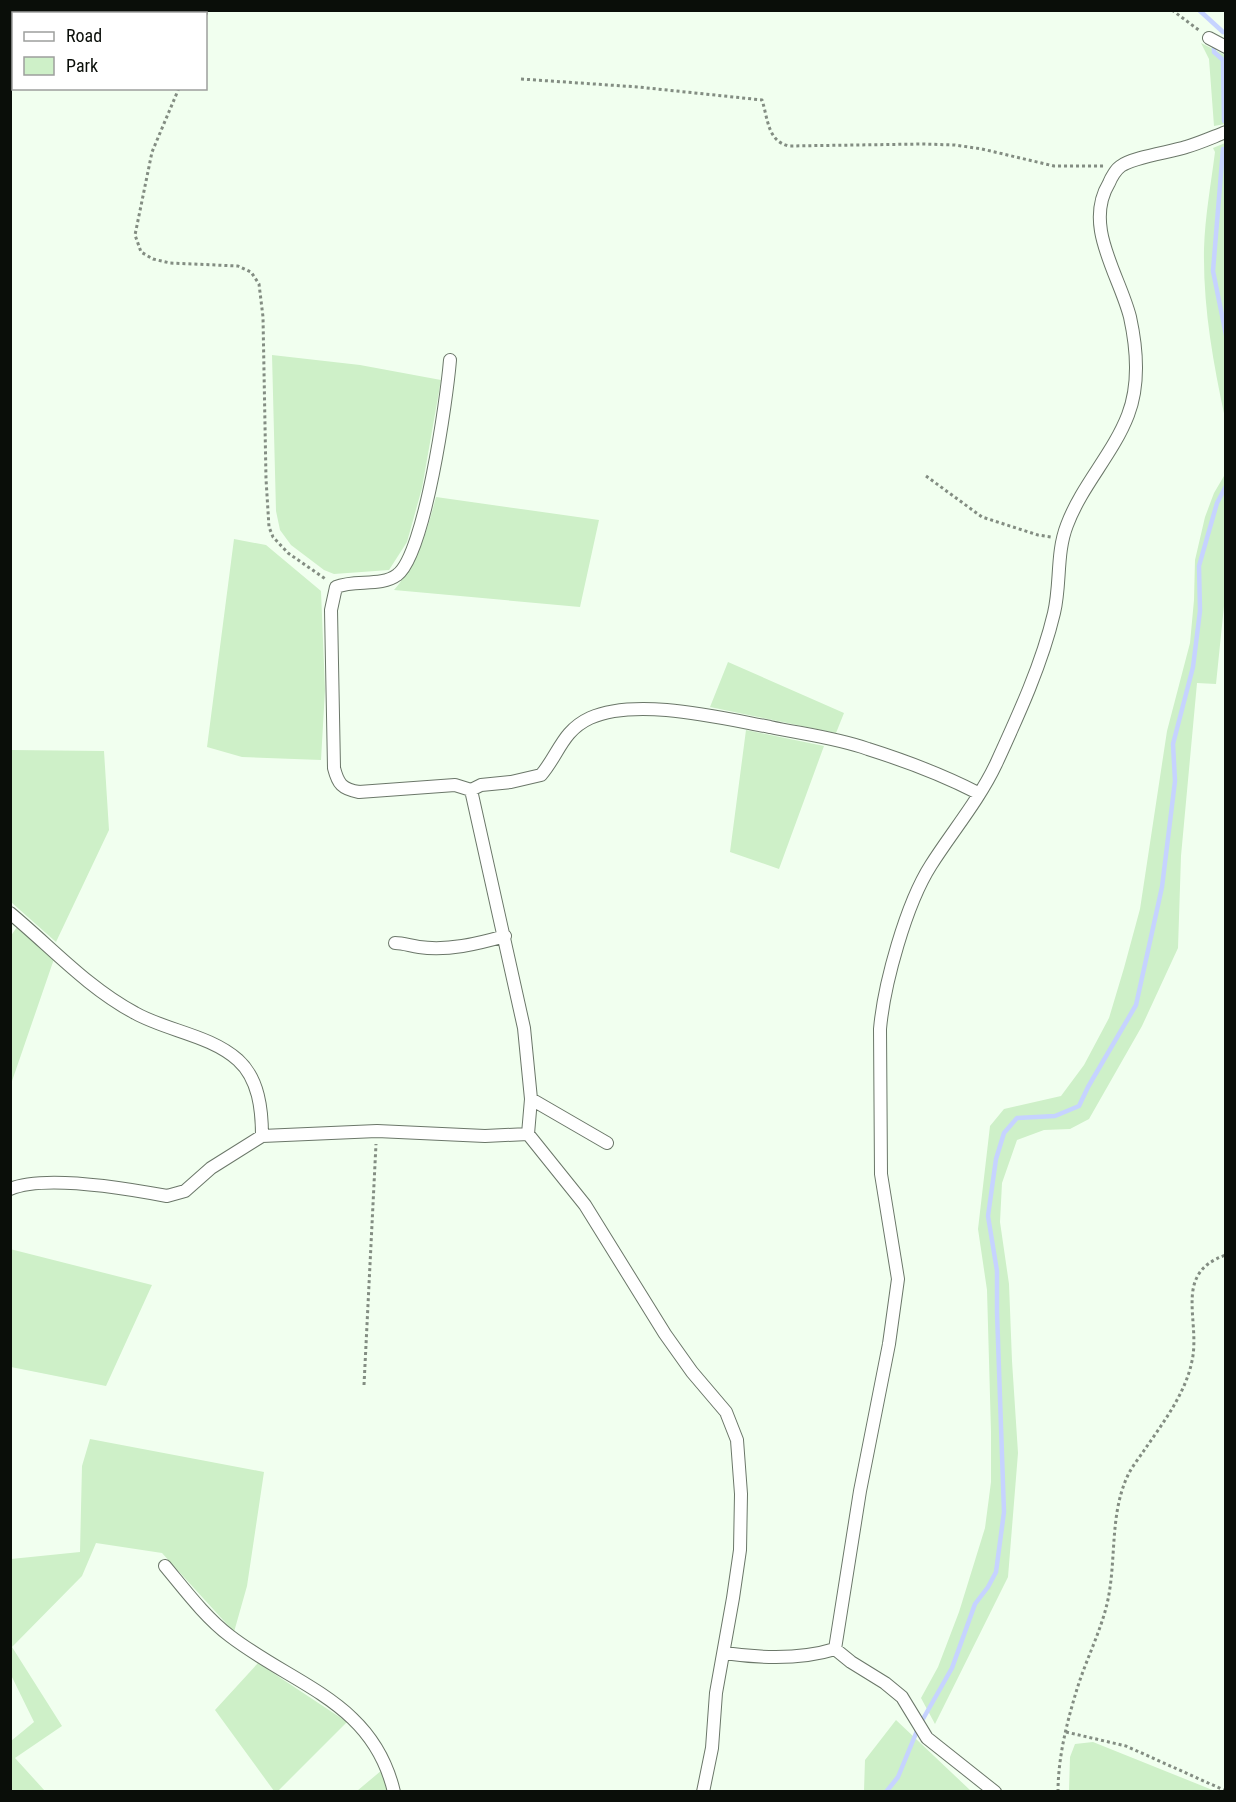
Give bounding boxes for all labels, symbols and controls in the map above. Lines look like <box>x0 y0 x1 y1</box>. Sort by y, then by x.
legend <box>12 12 207 90</box>
text: Road <box>66 25 102 46</box>
text: Park <box>66 55 98 76</box>

